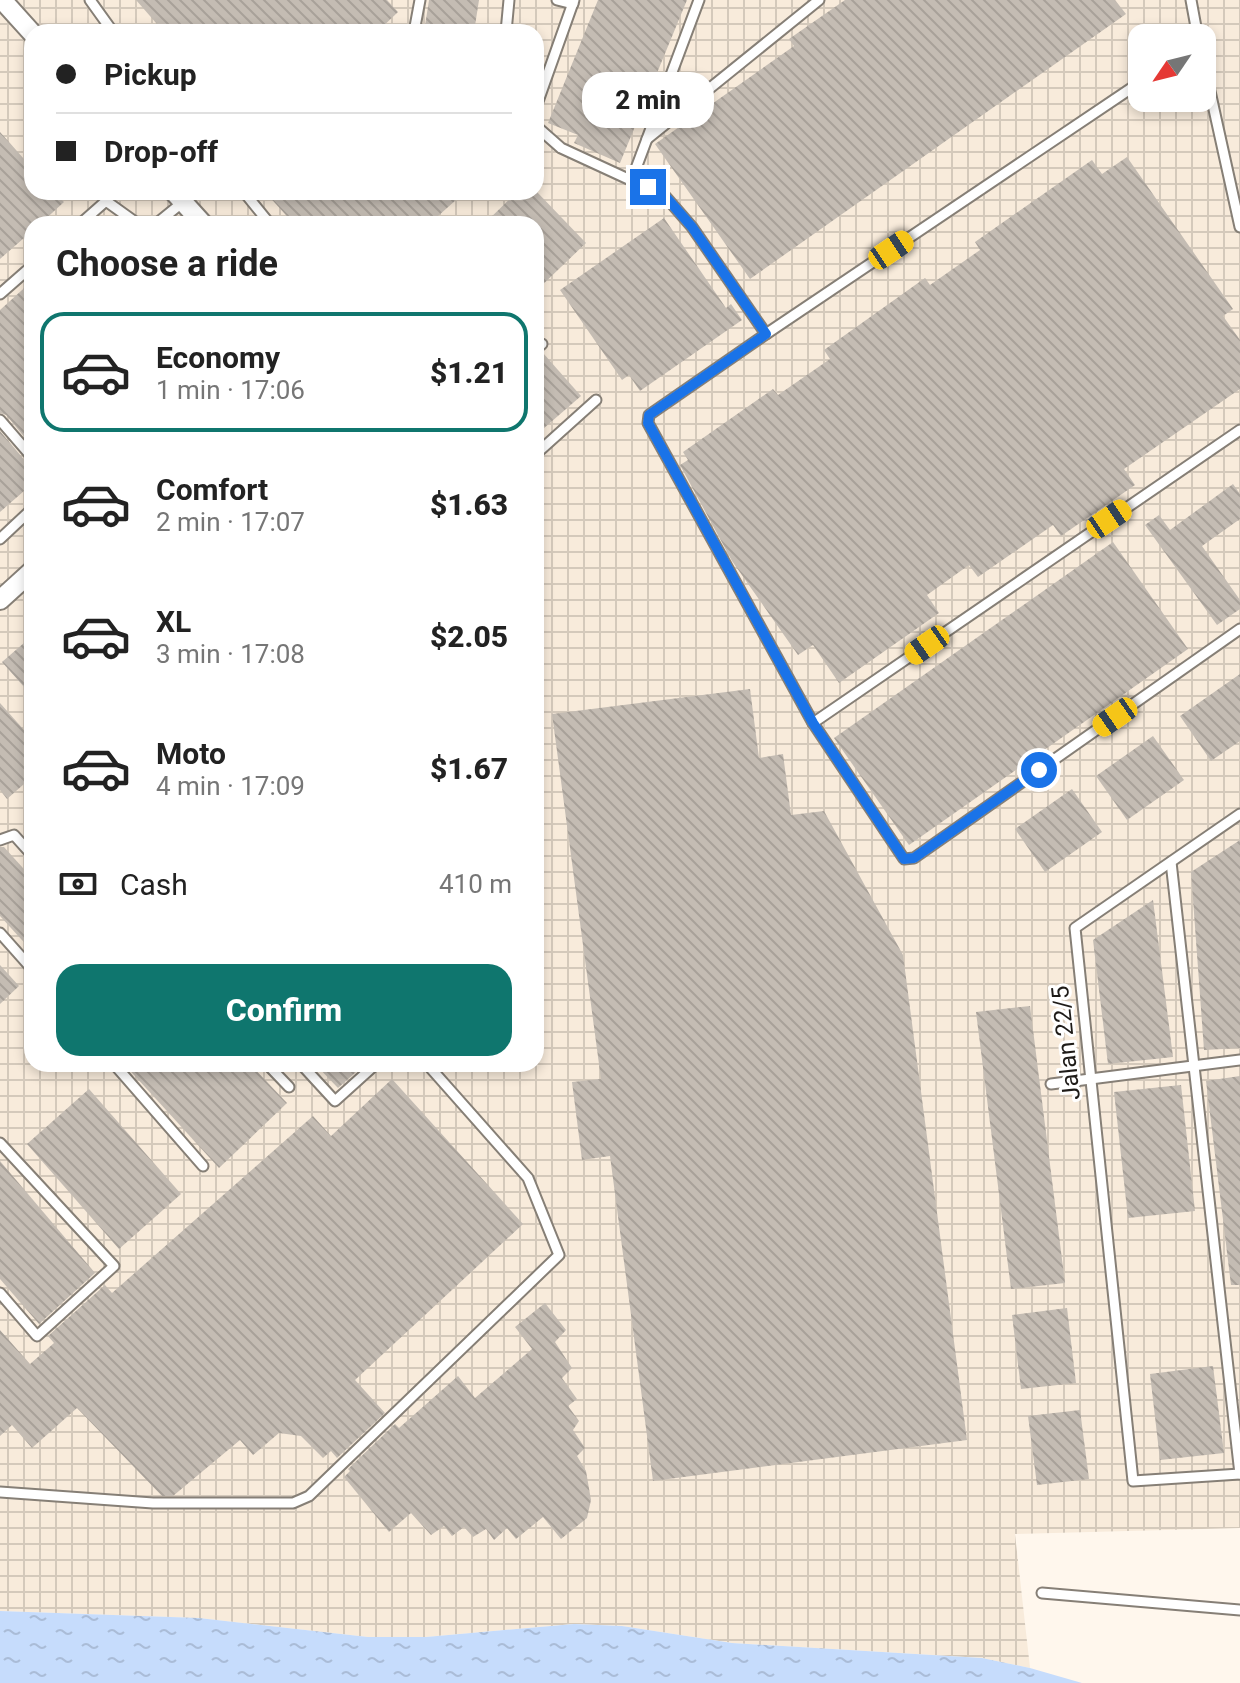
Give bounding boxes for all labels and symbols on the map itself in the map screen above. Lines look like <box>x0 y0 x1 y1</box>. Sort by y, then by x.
north arrow <box>1128 24 1216 112</box>
callout: 2 min <box>582 71 714 127</box>
route end <box>630 169 666 205</box>
car <box>864 227 918 273</box>
car <box>1082 496 1136 542</box>
car <box>900 621 954 669</box>
car <box>1088 693 1142 741</box>
route start <box>1021 752 1057 788</box>
street label: Jalan 22/5 <box>1046 984 1086 1102</box>

